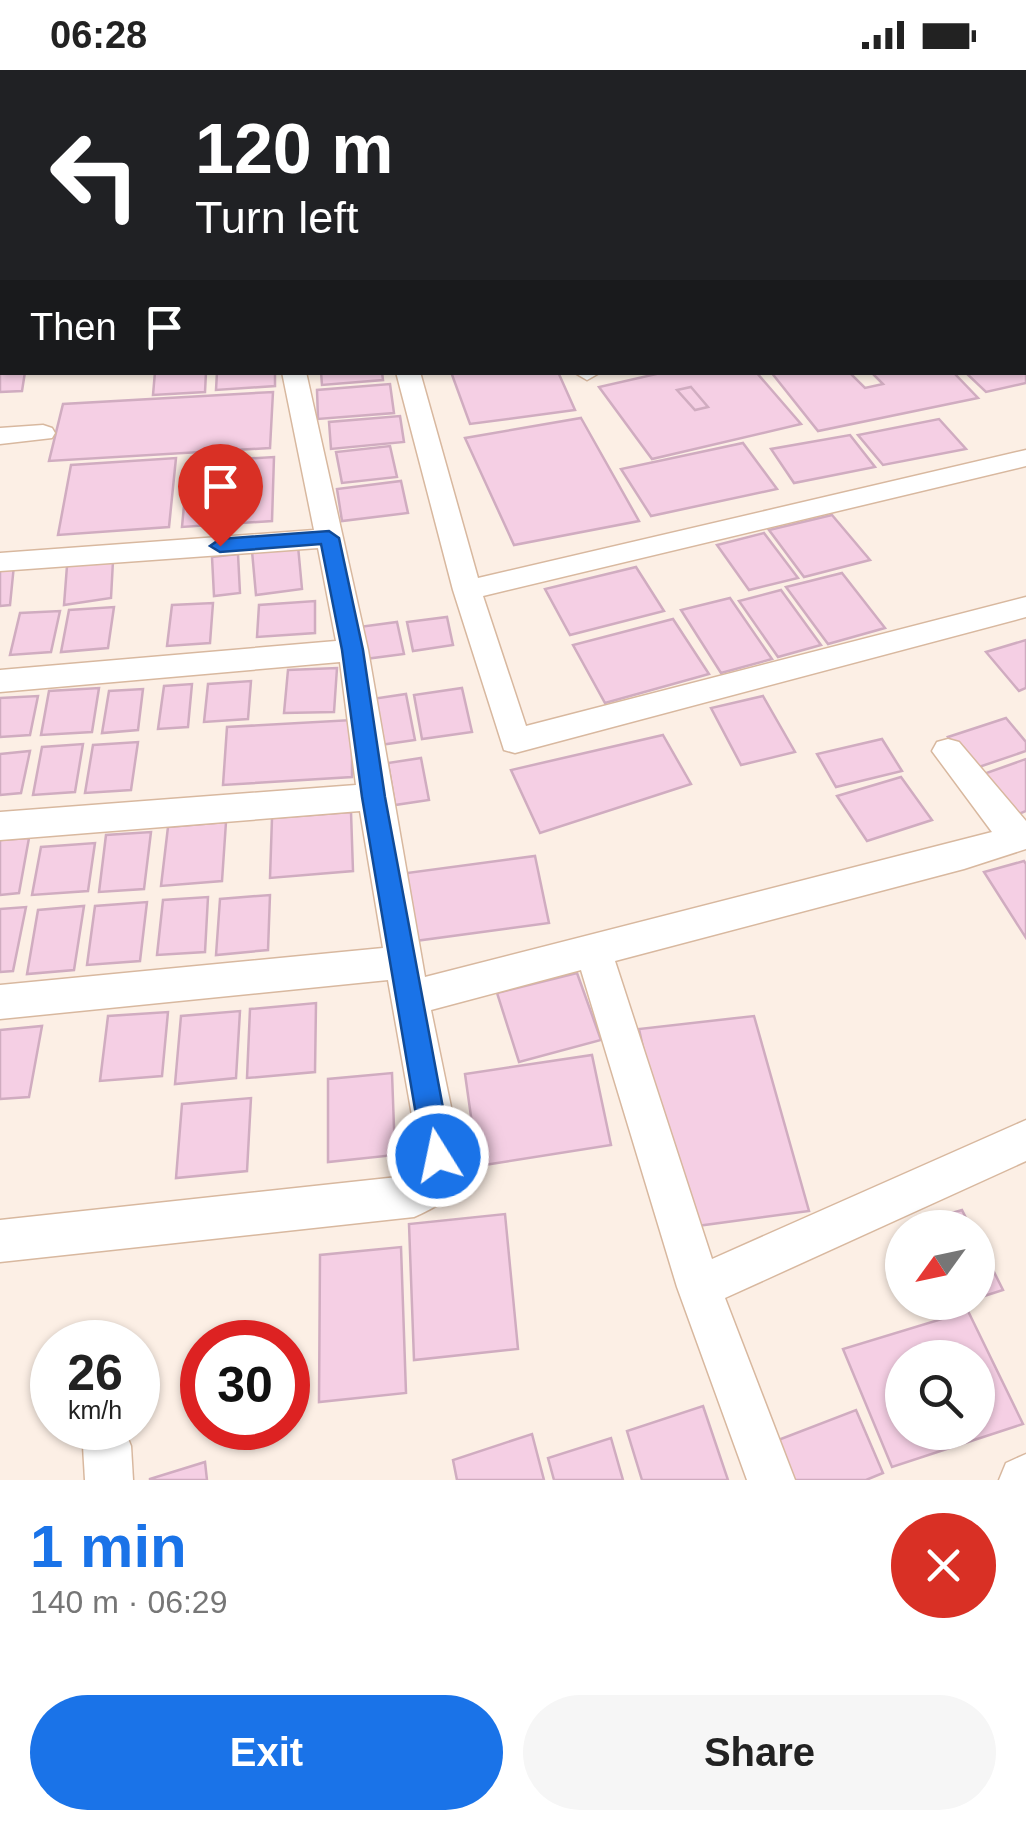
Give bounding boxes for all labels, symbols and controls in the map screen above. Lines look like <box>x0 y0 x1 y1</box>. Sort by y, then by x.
text: 06:28 <box>50 14 147 56</box>
icon: left <box>30 110 160 240</box>
text: 120 m <box>195 110 393 188</box>
text: Turn left <box>195 192 358 243</box>
icon: arrive <box>137 300 192 355</box>
text: Then <box>30 306 117 348</box>
pin <box>178 444 263 547</box>
icon: arrive <box>193 459 248 514</box>
position arrow <box>386 1104 490 1208</box>
north arrow <box>885 1210 995 1320</box>
map controls <box>885 1210 995 1450</box>
speed limit sign: 30 <box>180 1320 310 1450</box>
button: search <box>885 1340 995 1450</box>
text: 26 <box>67 1345 123 1401</box>
text: km/h <box>68 1396 122 1424</box>
text: 1 min <box>30 1513 187 1580</box>
button: close <box>891 1513 996 1618</box>
text: 140 m · 06:29 <box>30 1584 227 1620</box>
button: Exit <box>30 1695 503 1810</box>
button: Share <box>523 1695 996 1810</box>

